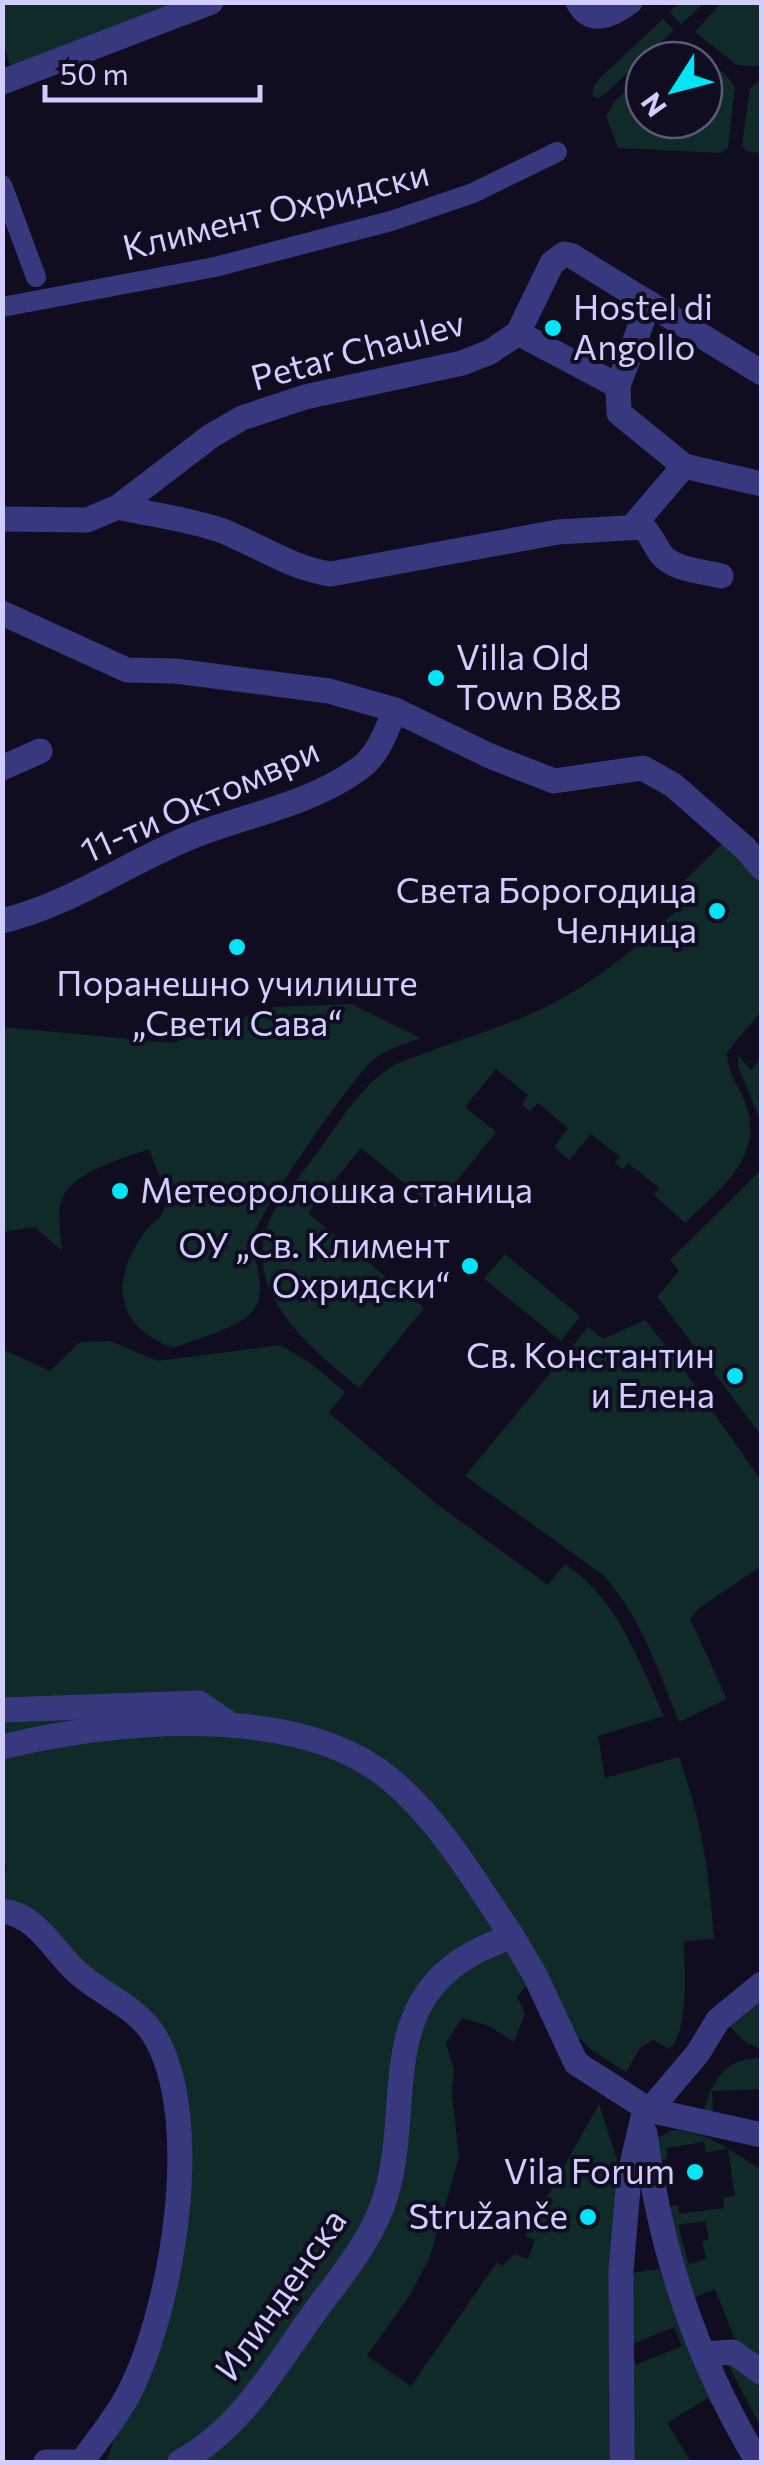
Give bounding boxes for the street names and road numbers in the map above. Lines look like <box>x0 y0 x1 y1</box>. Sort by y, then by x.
street label: Климент Охридски <box>118 150 433 267</box>
street label: Petar Chaulev <box>246 299 469 398</box>
street label: 11-ти Октомври <box>73 727 325 870</box>
street label: Илинденска <box>204 2199 354 2388</box>

